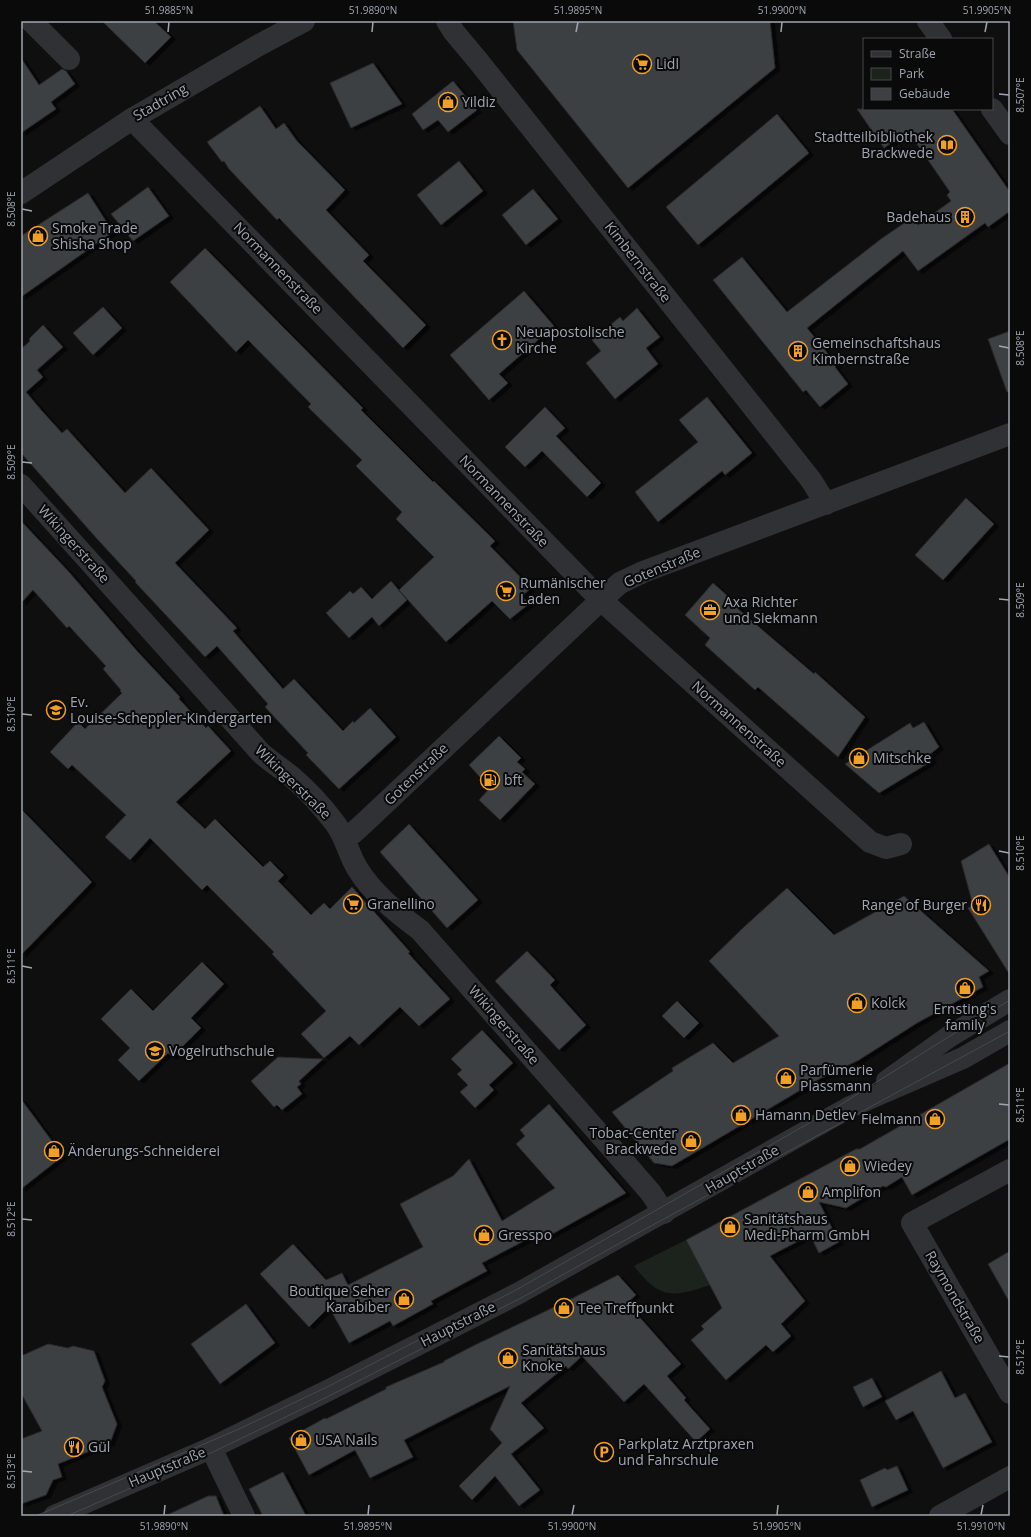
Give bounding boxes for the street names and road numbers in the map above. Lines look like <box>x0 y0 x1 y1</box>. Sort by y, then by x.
street label: Stadtring <box>129 78 191 125</box>
street label: Kimbernstraße <box>601 217 676 306</box>
street label: Normannenstraße <box>230 218 327 318</box>
street label: Normannenstraße <box>456 451 553 551</box>
street label: Wikingerstraße <box>34 501 115 587</box>
street label: Gotenstraße <box>620 542 703 591</box>
street label: Normannenstraße <box>688 676 791 771</box>
street label: Gotenstraße <box>380 738 452 809</box>
street label: Wikingerstraße <box>251 740 336 823</box>
street label: Wikingerstraße <box>465 981 544 1068</box>
street label: Hauptstraße <box>701 1140 782 1197</box>
street label: Raymondstraße <box>921 1247 990 1347</box>
street label: Hauptstraße <box>417 1296 499 1351</box>
street label: Hauptstraße <box>125 1442 208 1491</box>

